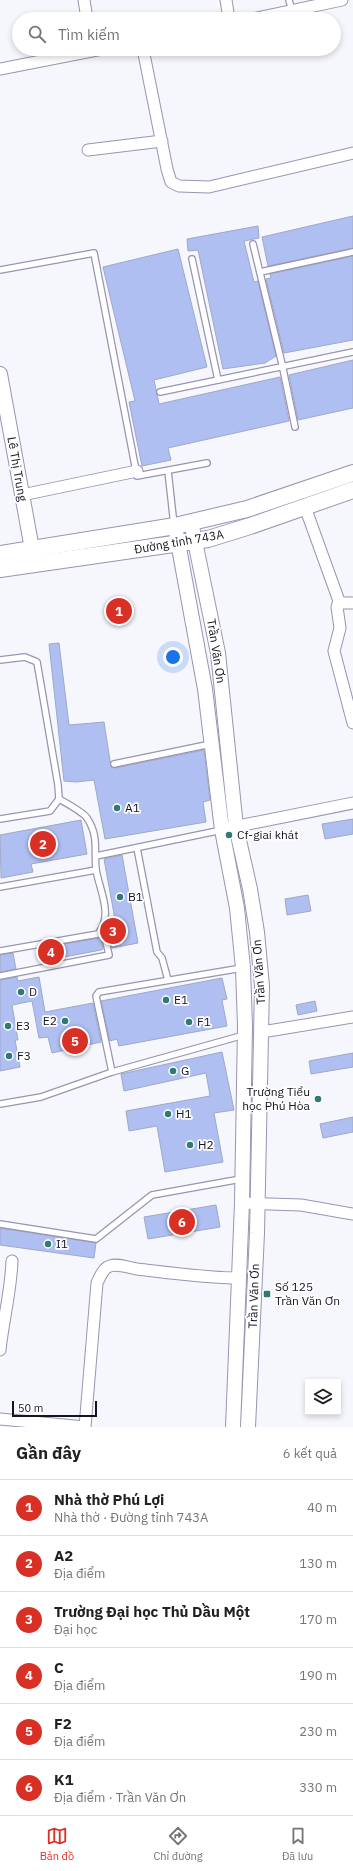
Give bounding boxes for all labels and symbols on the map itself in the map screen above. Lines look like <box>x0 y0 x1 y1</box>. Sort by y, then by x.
street label: Lê Thị Trung <box>4 435 31 503</box>
street label: Đường tỉnh 743A <box>133 526 225 557</box>
pin: 1 <box>106 596 132 626</box>
street label: Trần Văn Ơn <box>204 618 229 684</box>
your location <box>163 647 183 667</box>
place label: A1 <box>125 800 140 815</box>
marker: A1 <box>112 803 122 813</box>
place label: Cf-giai khát <box>237 827 298 842</box>
pin: 2 <box>30 829 56 859</box>
marker: Cf-giai khát <box>224 830 234 840</box>
place label: B1 <box>128 889 143 904</box>
marker: B1 <box>115 892 125 902</box>
pin: 3 <box>100 916 126 946</box>
pin: 4 <box>38 937 64 967</box>
street label: Trần Văn Ơn <box>249 939 268 1005</box>
place label: D <box>29 984 37 999</box>
marker: D <box>16 987 26 997</box>
place label: E1 <box>174 992 188 1007</box>
marker: E1 <box>161 995 171 1005</box>
place label: E2 <box>43 1013 57 1028</box>
place label: F1 <box>197 1014 211 1029</box>
marker: E2 <box>60 1016 70 1026</box>
marker: F1 <box>184 1017 194 1027</box>
place label: E3 <box>16 1018 30 1033</box>
marker: E3 <box>3 1021 13 1031</box>
pin: 5 <box>62 1026 88 1056</box>
place label: F3 <box>17 1048 31 1063</box>
marker: F3 <box>4 1051 14 1061</box>
place label: G <box>181 1063 189 1078</box>
marker: G <box>168 1066 178 1076</box>
place label: Trường Tiểu học Phú Hòa <box>242 1084 311 1113</box>
marker: Trường Tiểu học Phú Hòa <box>313 1094 323 1104</box>
place label: H1 <box>176 1106 192 1121</box>
marker: H1 <box>163 1109 173 1119</box>
place label: H2 <box>198 1137 214 1152</box>
marker: H2 <box>185 1140 195 1150</box>
pin: 6 <box>169 1207 195 1237</box>
place label: I1 <box>56 1236 68 1251</box>
marker: I1 <box>43 1239 53 1249</box>
street label: Trần Văn Ơn <box>245 1263 262 1329</box>
place label: Số 125 Trần Văn Ơn <box>275 1279 340 1308</box>
marker: Số 125 Trần Văn Ơn <box>262 1289 272 1299</box>
scale bar <box>12 1399 97 1418</box>

